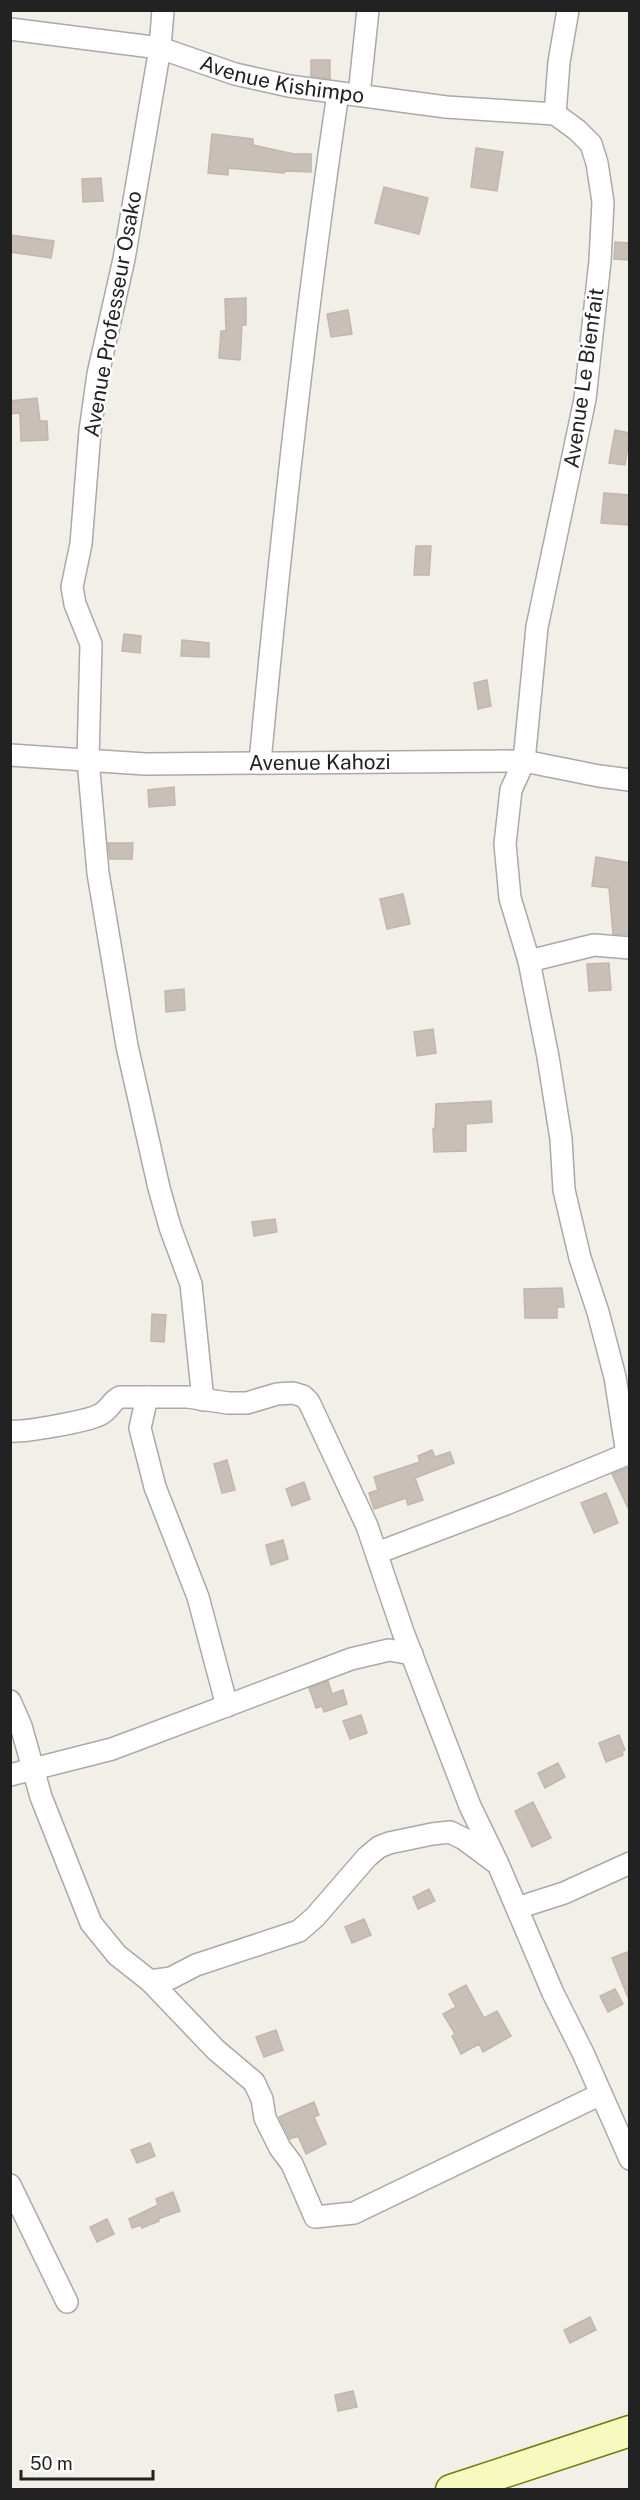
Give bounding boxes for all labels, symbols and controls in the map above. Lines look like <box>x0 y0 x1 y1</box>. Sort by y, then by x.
street label: Avenue Kishimpo <box>197 50 366 108</box>
street label: Avenue Professeur Osako <box>79 189 146 439</box>
street label: Avenue Le Bienfait <box>558 286 609 470</box>
street label: Avenue Kahozi <box>249 749 391 775</box>
scale bar <box>21 2443 153 2481</box>
text: 50 m <box>30 2453 73 2474</box>

